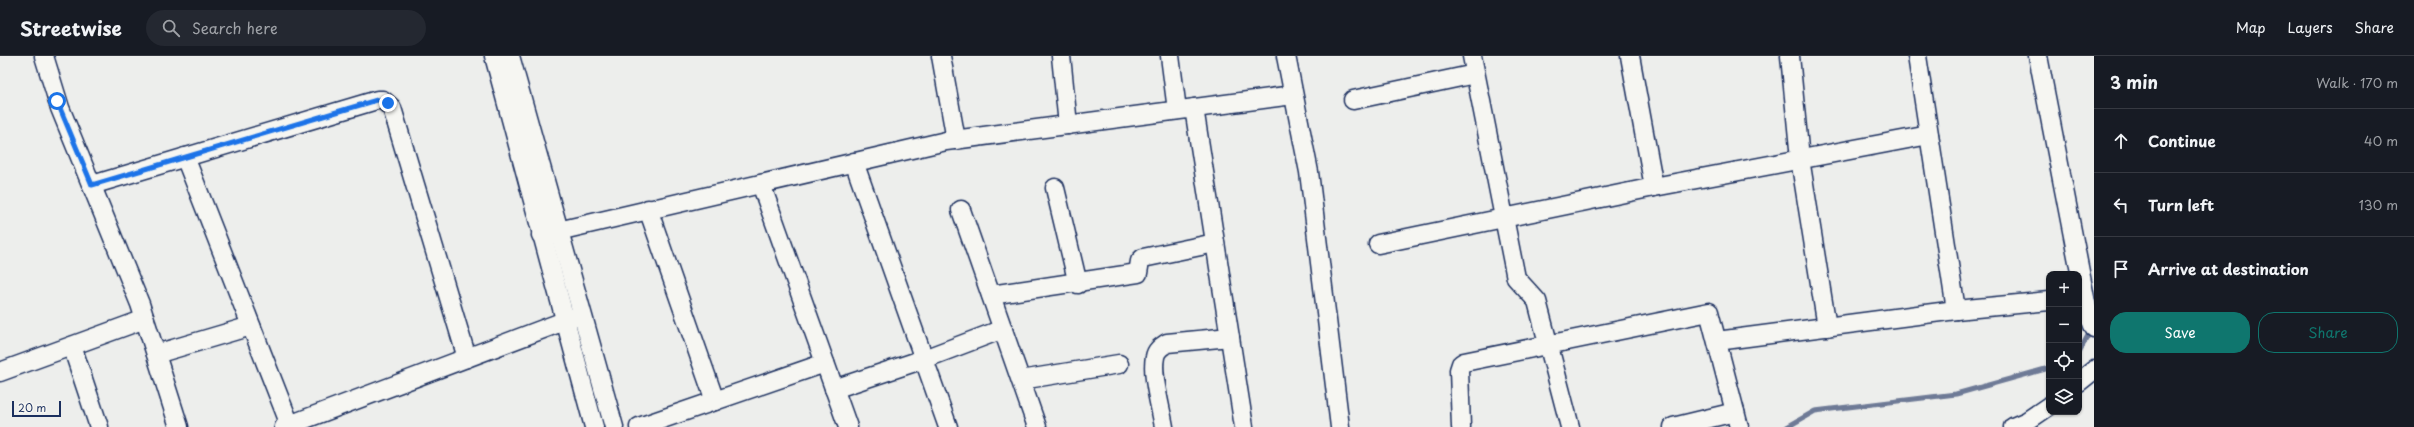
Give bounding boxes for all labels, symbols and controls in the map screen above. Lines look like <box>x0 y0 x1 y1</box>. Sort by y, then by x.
search box <box>146 10 426 46</box>
text: Streetwise <box>20 14 122 42</box>
text: Search here <box>192 16 278 39</box>
icon: search <box>160 17 182 39</box>
text: Map <box>2236 17 2266 38</box>
text: Layers <box>2288 17 2333 38</box>
text: Share <box>2355 17 2394 38</box>
text: 3 min <box>2110 69 2158 95</box>
text: Walk · 170 m <box>2316 73 2398 92</box>
route start <box>48 92 66 110</box>
route end <box>379 94 397 112</box>
text: Continue <box>2148 129 2216 152</box>
icon: ahead <box>2110 130 2132 152</box>
text: 40 m <box>2364 131 2398 150</box>
text: Turn left <box>2148 193 2214 216</box>
icon: left <box>2110 194 2132 216</box>
text: 130 m <box>2359 195 2398 214</box>
text: Arrive at destination <box>2148 257 2309 280</box>
icon: arrive <box>2110 258 2132 280</box>
map controls <box>2046 271 2082 415</box>
button: + <box>2046 271 2082 307</box>
button: − <box>2046 307 2082 343</box>
button: Save <box>2110 312 2250 353</box>
button: Share <box>2258 312 2398 353</box>
button: locate <box>2046 343 2082 379</box>
button: layers <box>2046 379 2082 415</box>
scale bar <box>12 399 61 418</box>
text: 20 m <box>18 399 46 416</box>

